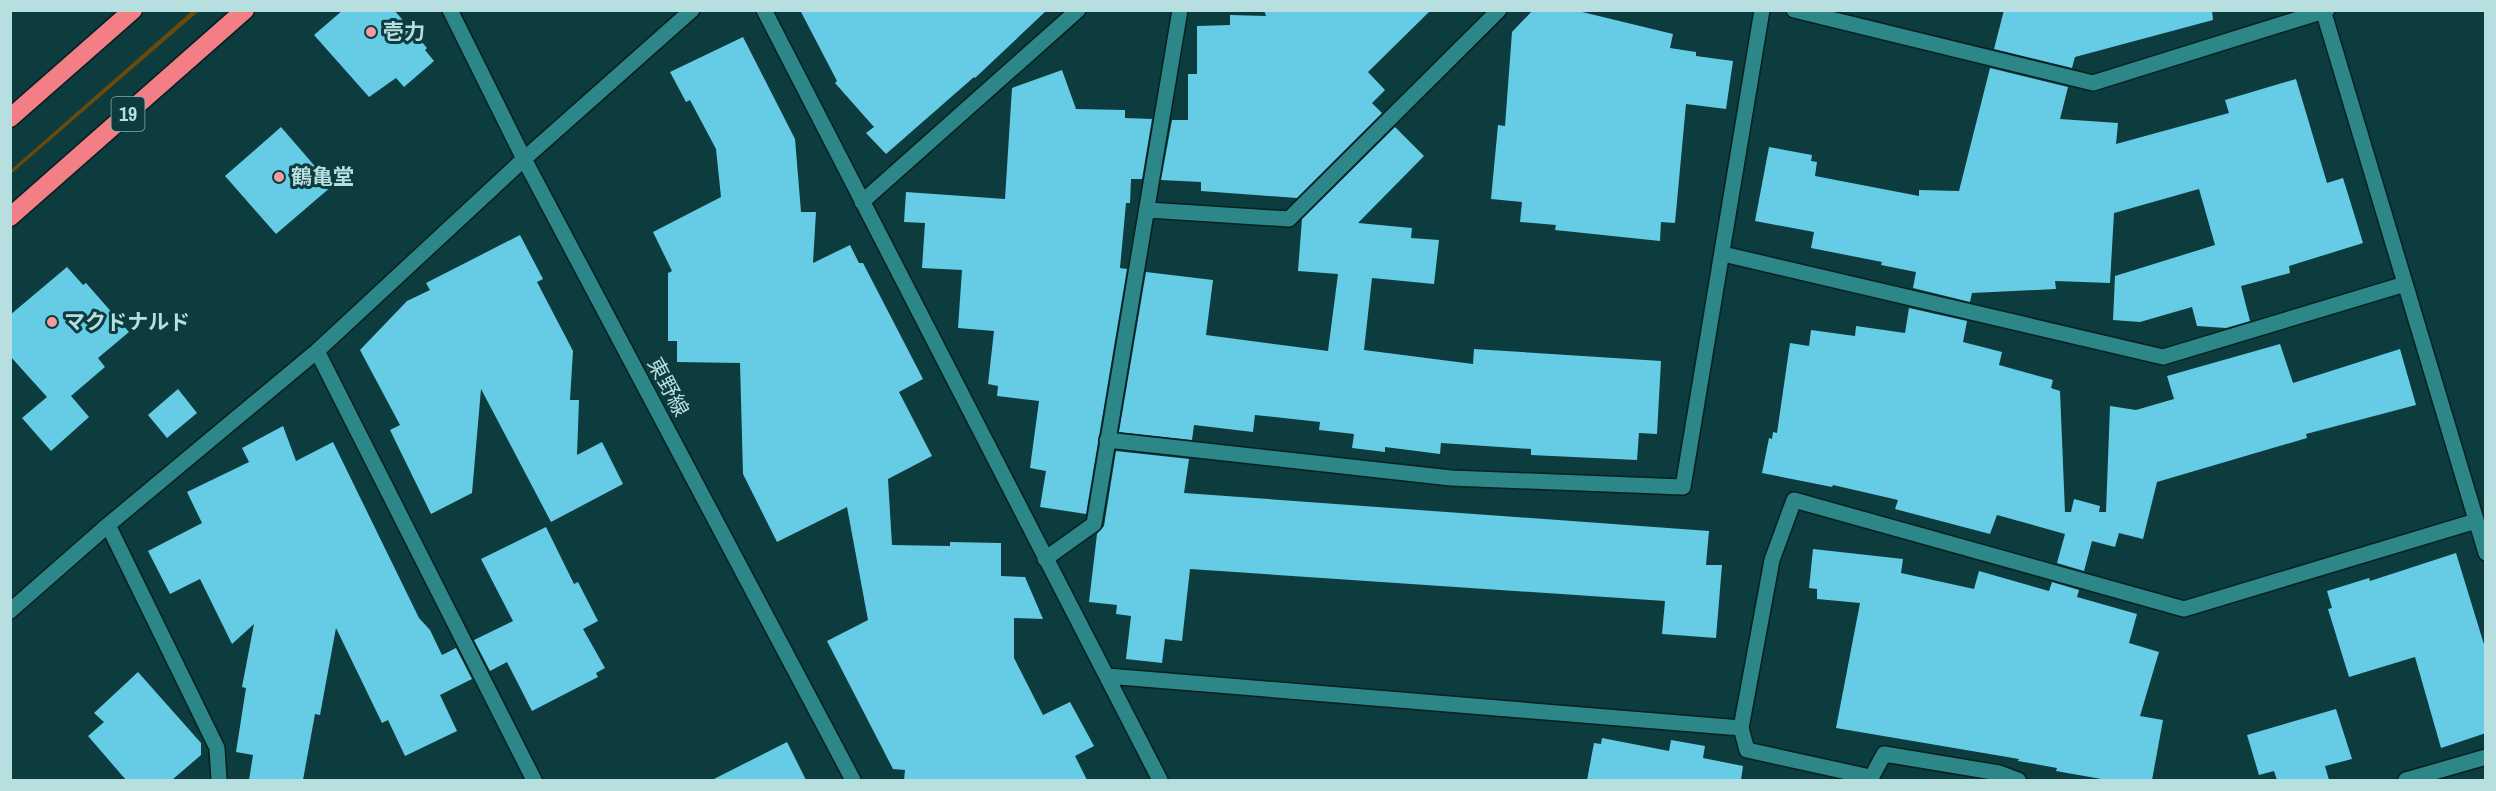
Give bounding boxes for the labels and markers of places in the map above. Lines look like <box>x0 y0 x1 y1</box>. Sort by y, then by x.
place label: 壱力 <box>383 17 425 46</box>
marker: 壱力 <box>364 25 378 39</box>
place label: 鶴亀堂 <box>291 162 354 191</box>
marker: 鶴亀堂 <box>272 170 286 184</box>
place label: マクドナルド <box>64 307 190 336</box>
marker: マクドナルド <box>45 315 59 329</box>

